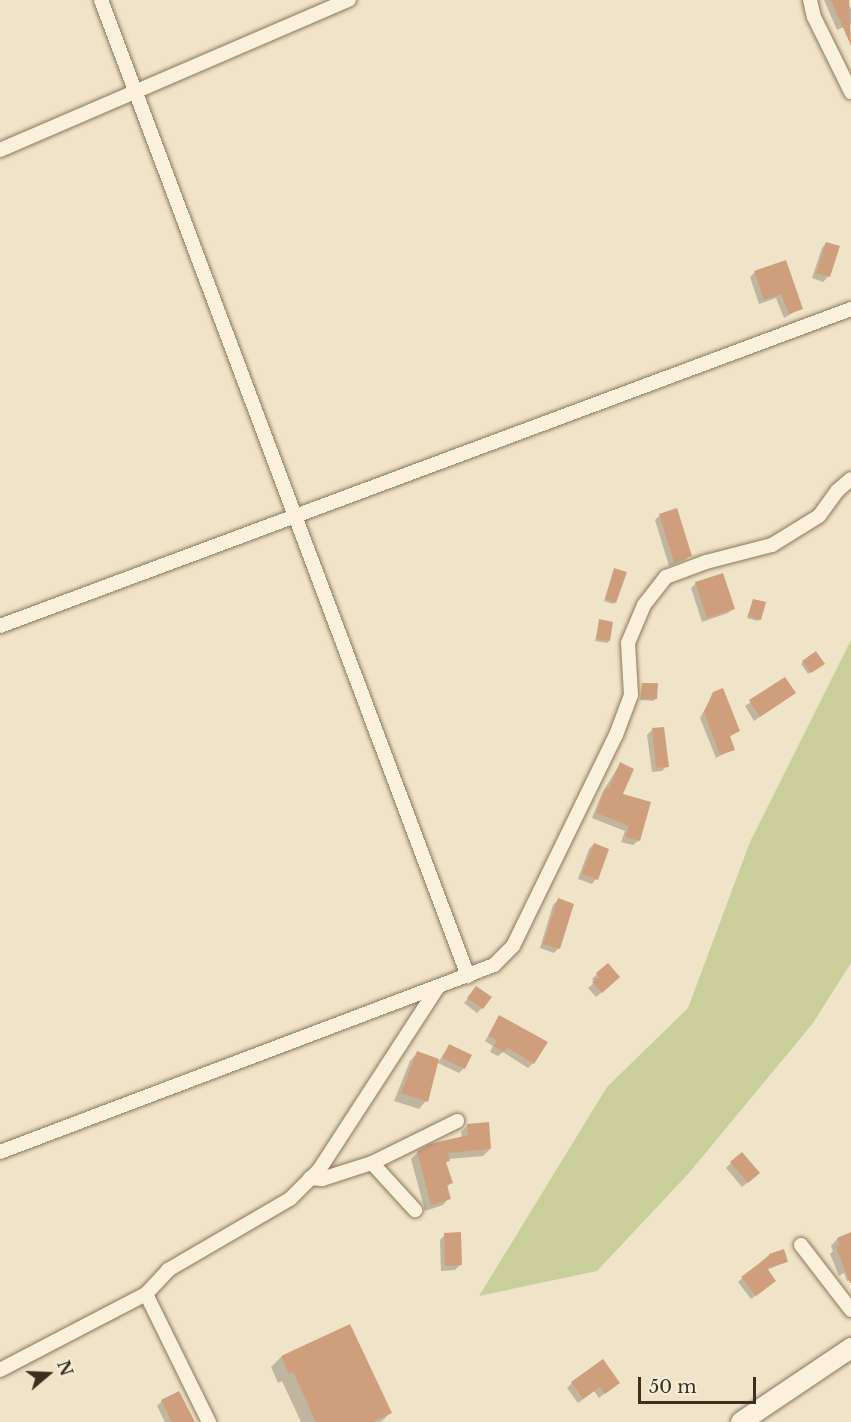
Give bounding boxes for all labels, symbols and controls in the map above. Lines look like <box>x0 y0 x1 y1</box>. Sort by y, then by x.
north arrow <box>18 1344 78 1404</box>
text: N <box>53 1358 77 1379</box>
scale bar <box>641 1365 760 1403</box>
text: 50 m <box>649 1376 697 1398</box>

